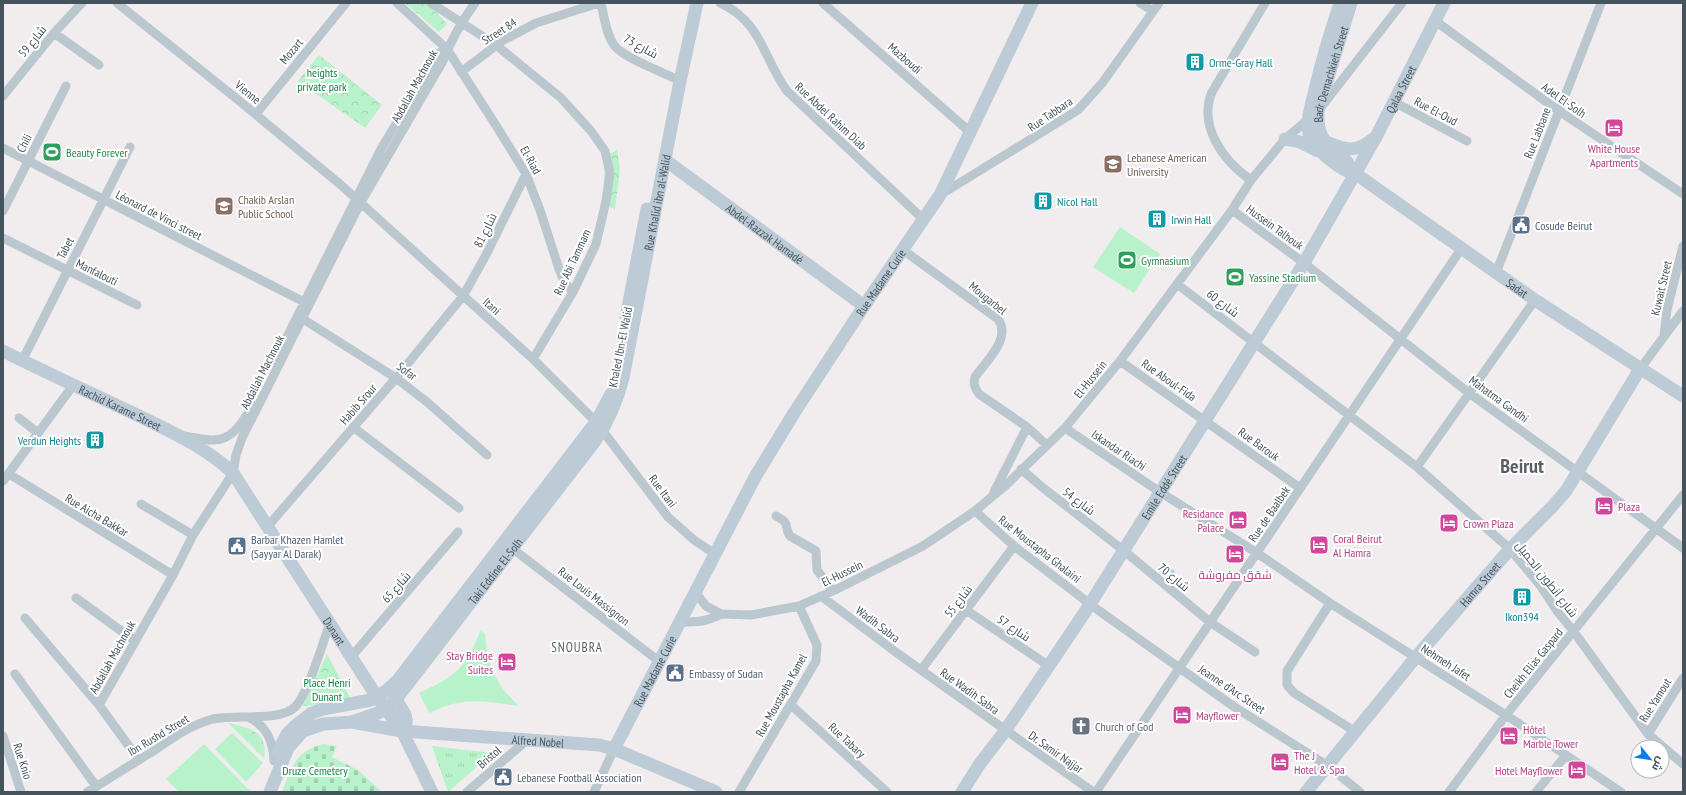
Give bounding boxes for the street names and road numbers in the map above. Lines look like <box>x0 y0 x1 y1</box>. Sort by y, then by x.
street label: Street 84 <box>479 14 520 47</box>
street label: شارع 59 <box>15 22 50 61</box>
street label: Badr Demachkieh Street <box>1310 23 1351 123</box>
street label: شارع 73 <box>621 31 661 62</box>
street label: Mozart <box>276 35 306 67</box>
street label: Mazboudi <box>885 39 925 77</box>
street label: Abdallah Machnouk <box>388 46 440 125</box>
street label: Qalaa Street <box>1382 62 1419 115</box>
street label: Vienne <box>231 77 264 107</box>
street label: Rue Abdel Rahim Diab <box>792 79 870 153</box>
street label: Adel El-Solh <box>1539 79 1589 121</box>
street label: Rue El-Oud <box>1412 93 1460 129</box>
street label: Rue Tabbara <box>1025 94 1075 134</box>
street label: Rue Labbane <box>1520 105 1554 161</box>
street label: Chili <box>13 131 35 155</box>
street label: El-Riad <box>517 143 545 177</box>
street label: Rue Khalid ibn al-Walid <box>640 153 673 252</box>
street label: Léonard de Vinci street <box>113 187 205 243</box>
street label: Abdel-Razzak Hamadé <box>723 200 807 267</box>
street label: Hussein Talhouk <box>1243 201 1307 253</box>
street label: شارع 81 <box>470 210 501 250</box>
street label: Rue Abi Tammam <box>550 226 594 297</box>
street label: Tabet <box>53 234 77 261</box>
street label: Rue Madame Curie <box>852 246 908 319</box>
street label: Manfalouti <box>74 255 120 289</box>
street label: Kuwait Street <box>1647 258 1675 317</box>
street label: Sadat <box>1504 275 1532 301</box>
street label: Mougarbel <box>966 278 1010 318</box>
street label: شارع 60 <box>1203 286 1242 321</box>
street label: Itani <box>480 294 504 318</box>
street label: Khaled Ibn-El Walid <box>605 306 635 388</box>
street label: Abdallah Machnouk <box>237 332 287 412</box>
street label: Rue Aboul-Fida <box>1139 356 1199 404</box>
street label: El-Hussein <box>1070 357 1110 401</box>
street label: Sofar <box>394 359 421 384</box>
street label: Mahatma Gandhi <box>1466 372 1532 426</box>
street label: Habib Srour <box>336 380 380 427</box>
street label: Rachid Karame Street <box>77 381 164 434</box>
street label: Rue Barouk <box>1235 424 1283 464</box>
street label: Iskandar Riachi <box>1089 426 1149 474</box>
street label: Emile Eddé Street <box>1138 451 1190 522</box>
street label: Rue Itani <box>646 472 680 510</box>
street label: Rue de Baalbek <box>1245 483 1293 545</box>
street label: شارع 54 <box>1059 484 1098 519</box>
street label: Rue Aicha Bakkar <box>63 490 132 540</box>
street label: Rue Moustapha Ghalaini <box>996 512 1084 586</box>
street label: Taki Eddine El-Solh <box>465 535 525 607</box>
street label: شارع أنطون الجميل <box>1512 538 1581 621</box>
street label: El-Hussein <box>819 557 865 589</box>
street label: Hamra Street <box>1456 558 1504 609</box>
street label: شارع 70 <box>1155 559 1193 595</box>
street label: Rue Louis Massignon <box>555 563 633 629</box>
street label: شارع 65 <box>378 568 414 606</box>
street label: شارع 55 <box>941 582 976 621</box>
street label: Wadih Sabra <box>853 603 903 646</box>
street label: شارع 57 <box>994 612 1033 645</box>
street label: Dunant <box>320 614 349 648</box>
street label: Abdallah Machnouk <box>86 617 138 696</box>
street label: Cheikh Elias Gaspard <box>1500 625 1566 701</box>
street label: Rue Madame Curie <box>630 633 679 709</box>
street label: Nehmeh Jafet <box>1418 640 1474 684</box>
street label: Rue Moustapha Kamel <box>752 651 810 739</box>
street label: Jeanne d'Arc Street <box>1195 661 1269 717</box>
street label: Rue Wadih Sabra <box>937 664 1003 718</box>
street label: Rue Yamout <box>1636 675 1675 725</box>
street label: Ibn Rushd Street <box>125 711 192 759</box>
street label: Rue Tabary <box>825 719 869 761</box>
street label: Dr. Samir Najjar <box>1026 728 1087 777</box>
street label: Alfred Nobel <box>511 731 565 750</box>
street label: Rue Knio <box>10 741 36 781</box>
street label: Bristol <box>474 742 504 771</box>

